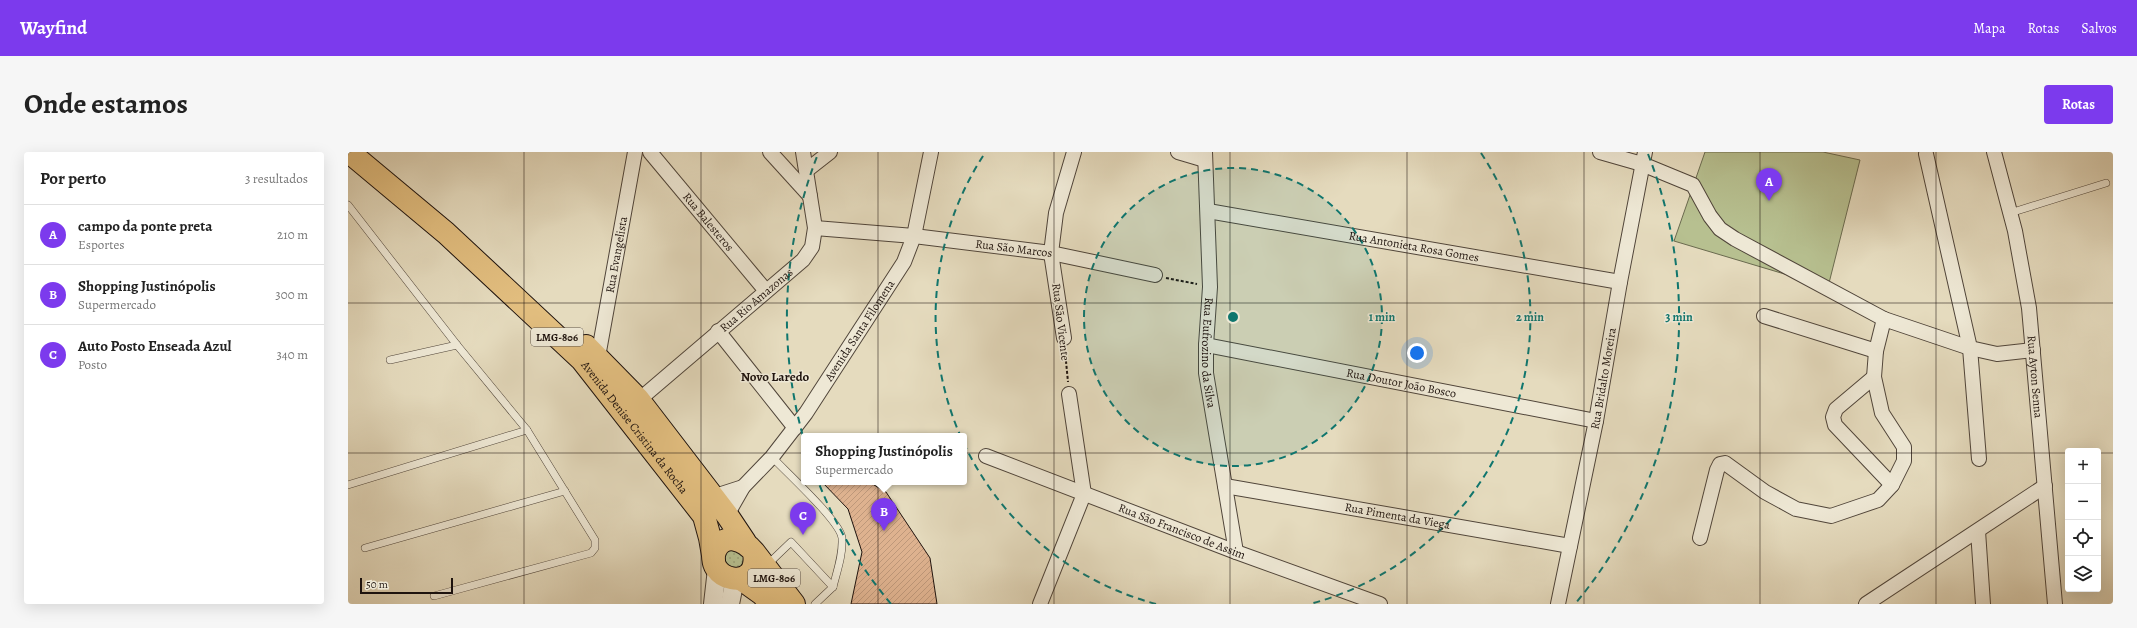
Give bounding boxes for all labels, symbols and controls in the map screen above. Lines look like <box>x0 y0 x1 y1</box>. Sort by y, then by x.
text: Wayfind <box>20 15 87 41</box>
text: Mapa <box>1973 19 2005 38</box>
text: Rotas <box>2027 19 2059 38</box>
text: Salvos <box>2081 19 2117 38</box>
text: Onde estamos <box>24 85 188 123</box>
button: Rotas <box>2044 85 2113 124</box>
text: Por perto <box>40 167 106 190</box>
pin: A <box>1756 168 1782 201</box>
text: 3 resultados <box>245 170 308 187</box>
street label: Rua Balesteros <box>679 189 738 255</box>
street label: Rua Evangelista <box>602 215 631 294</box>
text: campo da ponte preta <box>78 216 212 236</box>
text: A <box>49 226 57 243</box>
text: 210 m <box>277 226 308 243</box>
street label: Rua Antonieta Rosa Gomes <box>1348 227 1480 266</box>
text: Esportes <box>78 236 125 253</box>
street label: Rua São Marcos <box>975 236 1053 261</box>
street label: Rua Rio Amazonas <box>716 264 796 336</box>
text: Shopping Justinópolis <box>78 276 216 296</box>
street label: Avenida Santa Filomena <box>820 276 899 385</box>
street label: Rua São Vicente <box>1048 282 1074 362</box>
text: B <box>49 286 57 303</box>
text: 300 m <box>275 286 308 303</box>
text: Supermercado <box>78 296 156 313</box>
street label: Rua Eufrozino da Silva <box>1198 297 1220 409</box>
text: 1 min <box>1369 309 1396 325</box>
text: 2 min <box>1516 309 1544 325</box>
text: 3 min <box>1665 309 1693 325</box>
centre of rings <box>1226 310 1240 324</box>
street label: Rua Bridalto Moreira <box>1586 326 1620 431</box>
road number: LMG-806 <box>531 328 583 346</box>
street label: Rua Ayton Senna <box>2023 335 2047 419</box>
text: Auto Posto Enseada Azul <box>78 336 232 356</box>
your location <box>1407 343 1427 363</box>
text: C <box>49 346 57 363</box>
text: 340 m <box>276 346 308 363</box>
text: Posto <box>78 356 107 373</box>
street label: Avenida Denise Cristina da Rocha <box>577 357 692 498</box>
street label: Rua Doutor João Bosco <box>1345 365 1458 402</box>
district label: Novo Laredo <box>741 368 810 385</box>
popup <box>801 433 967 485</box>
text: Shopping Justinópolis <box>815 441 953 461</box>
map controls <box>2065 448 2101 592</box>
button: + <box>2065 448 2101 484</box>
text: Supermercado <box>815 461 893 478</box>
button: − <box>2065 484 2101 520</box>
pin: B <box>871 498 897 531</box>
street label: Rua Pimenta da Viega <box>1344 499 1452 533</box>
street label: Rua São Francisco de Assim <box>1116 500 1248 563</box>
pin: C <box>790 502 816 535</box>
button: locate <box>2065 520 2101 556</box>
button: layers <box>2065 556 2101 592</box>
road number: LMG-806 <box>748 569 800 587</box>
scale bar <box>360 576 453 595</box>
text: 50 m <box>366 577 388 592</box>

